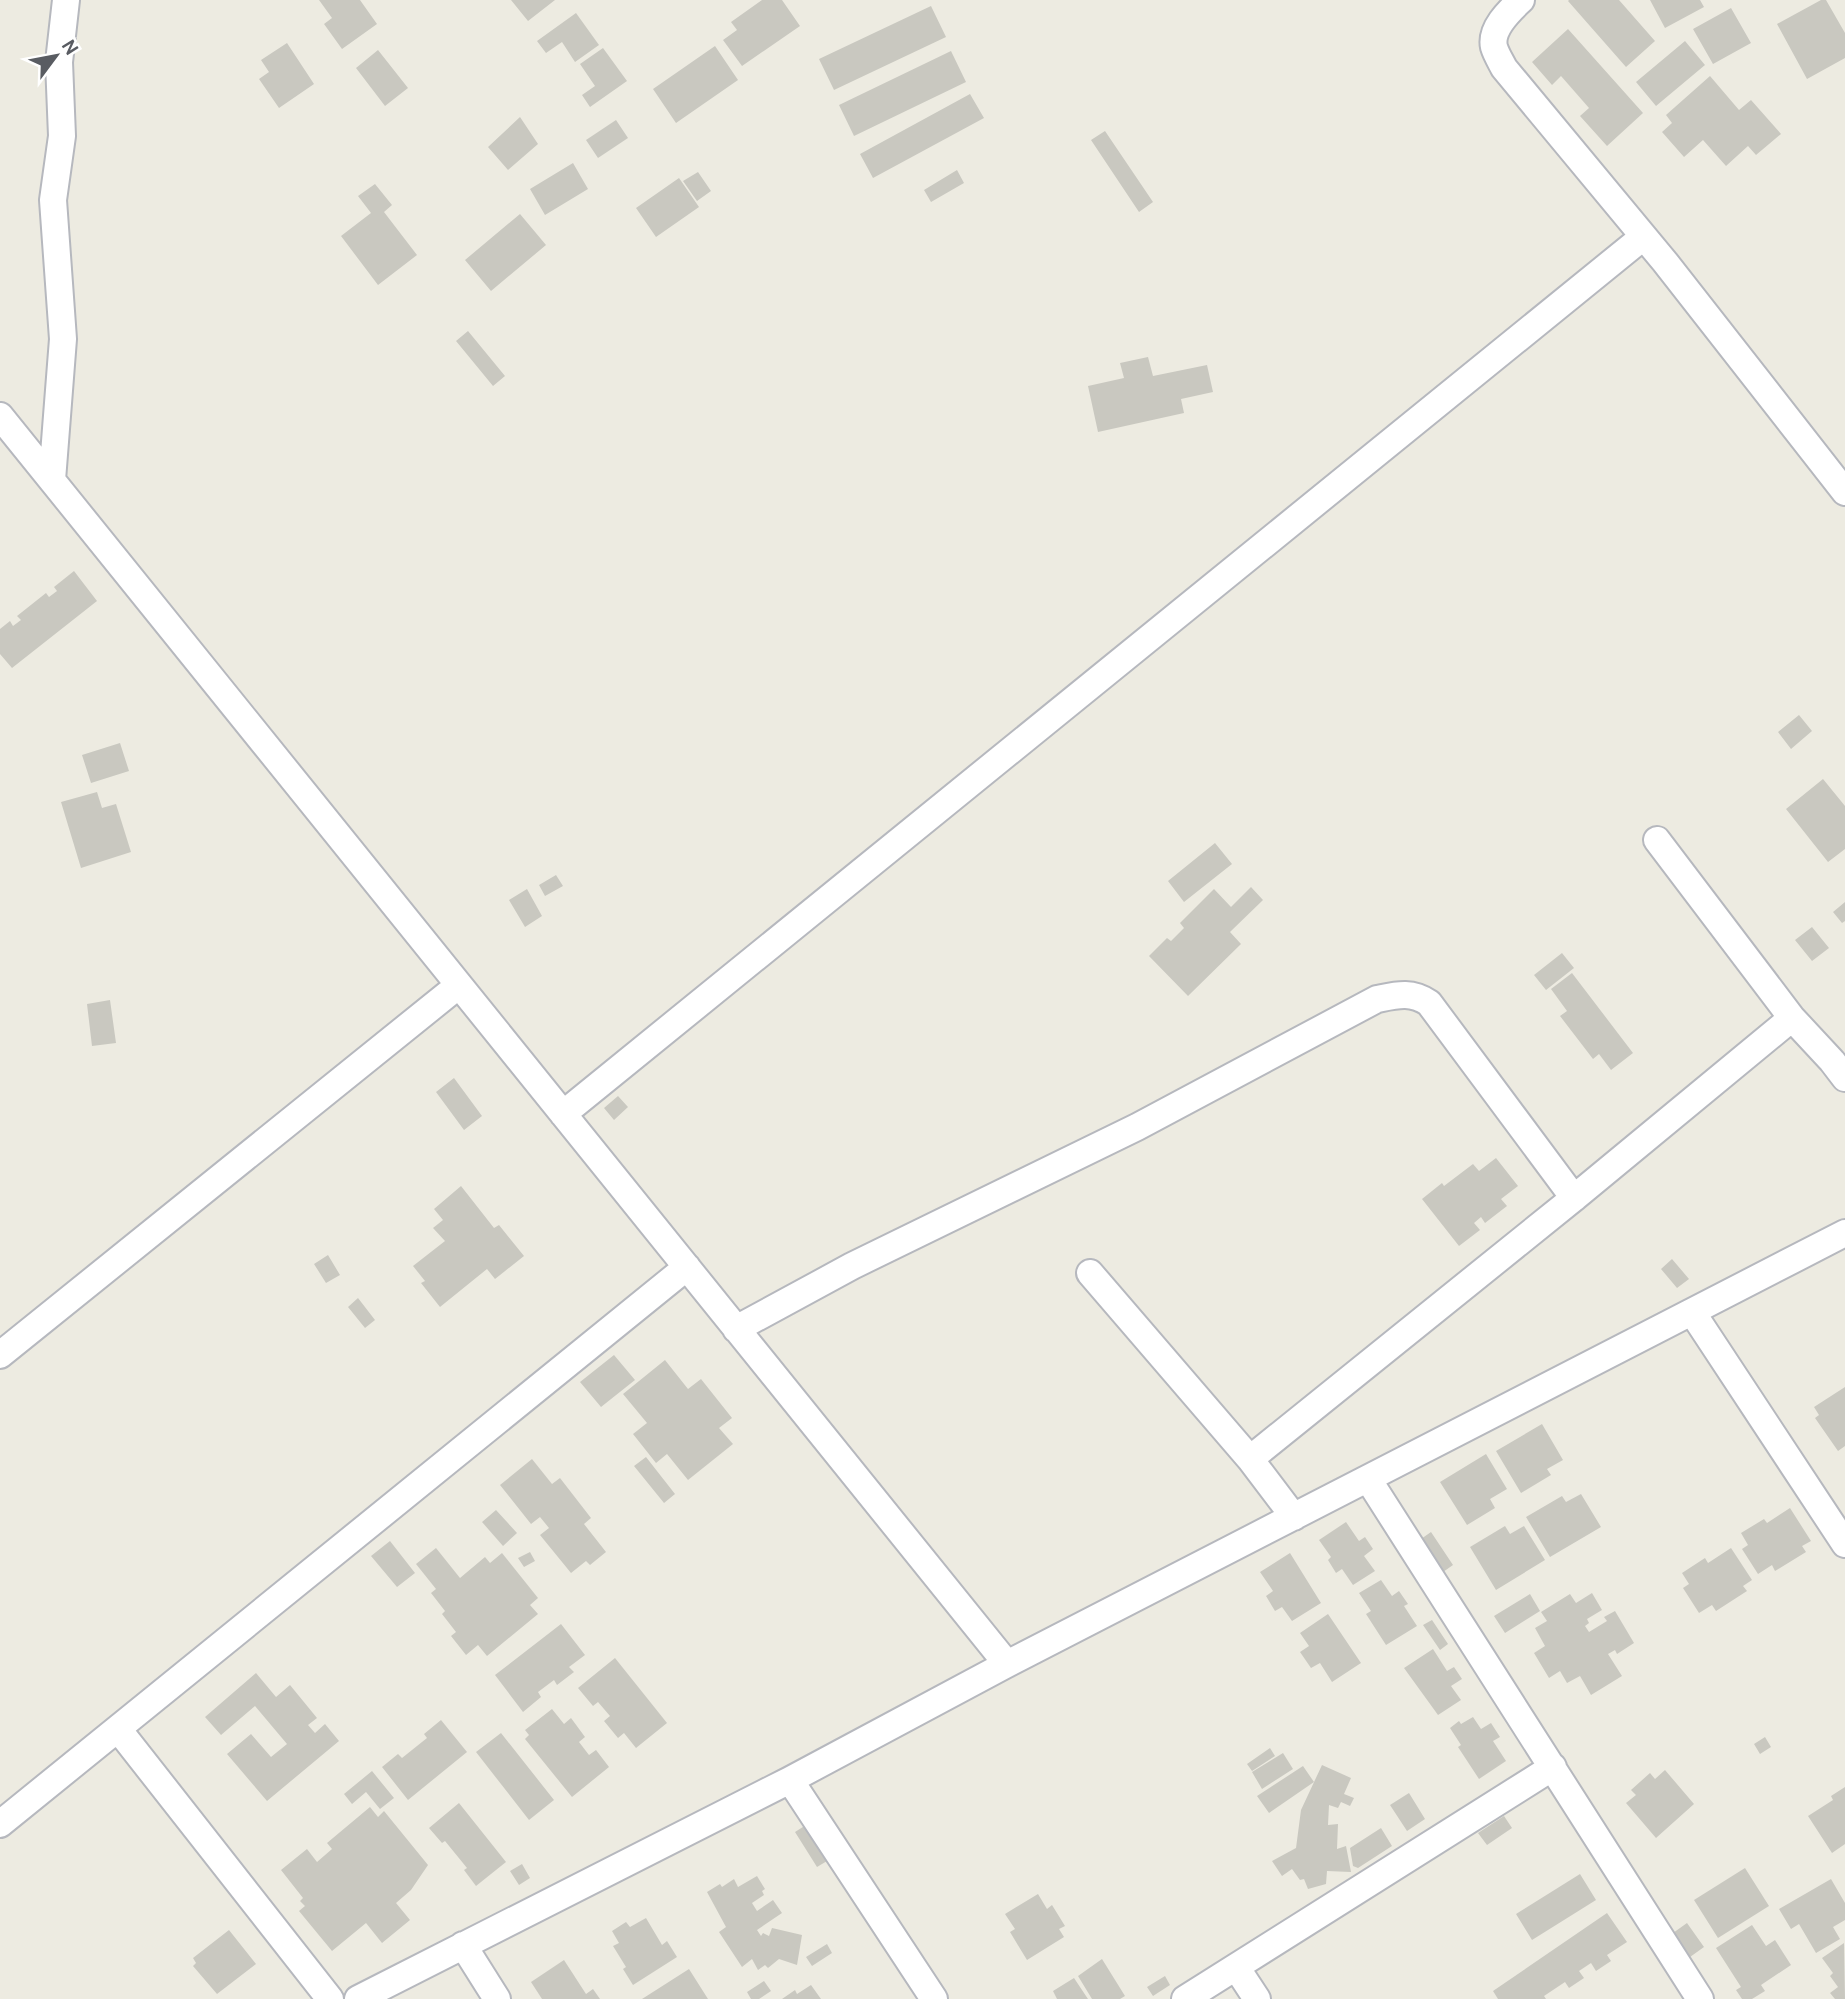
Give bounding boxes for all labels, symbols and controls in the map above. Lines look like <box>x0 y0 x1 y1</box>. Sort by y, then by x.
north arrow <box>21 21 91 91</box>
text: N <box>57 35 83 59</box>

